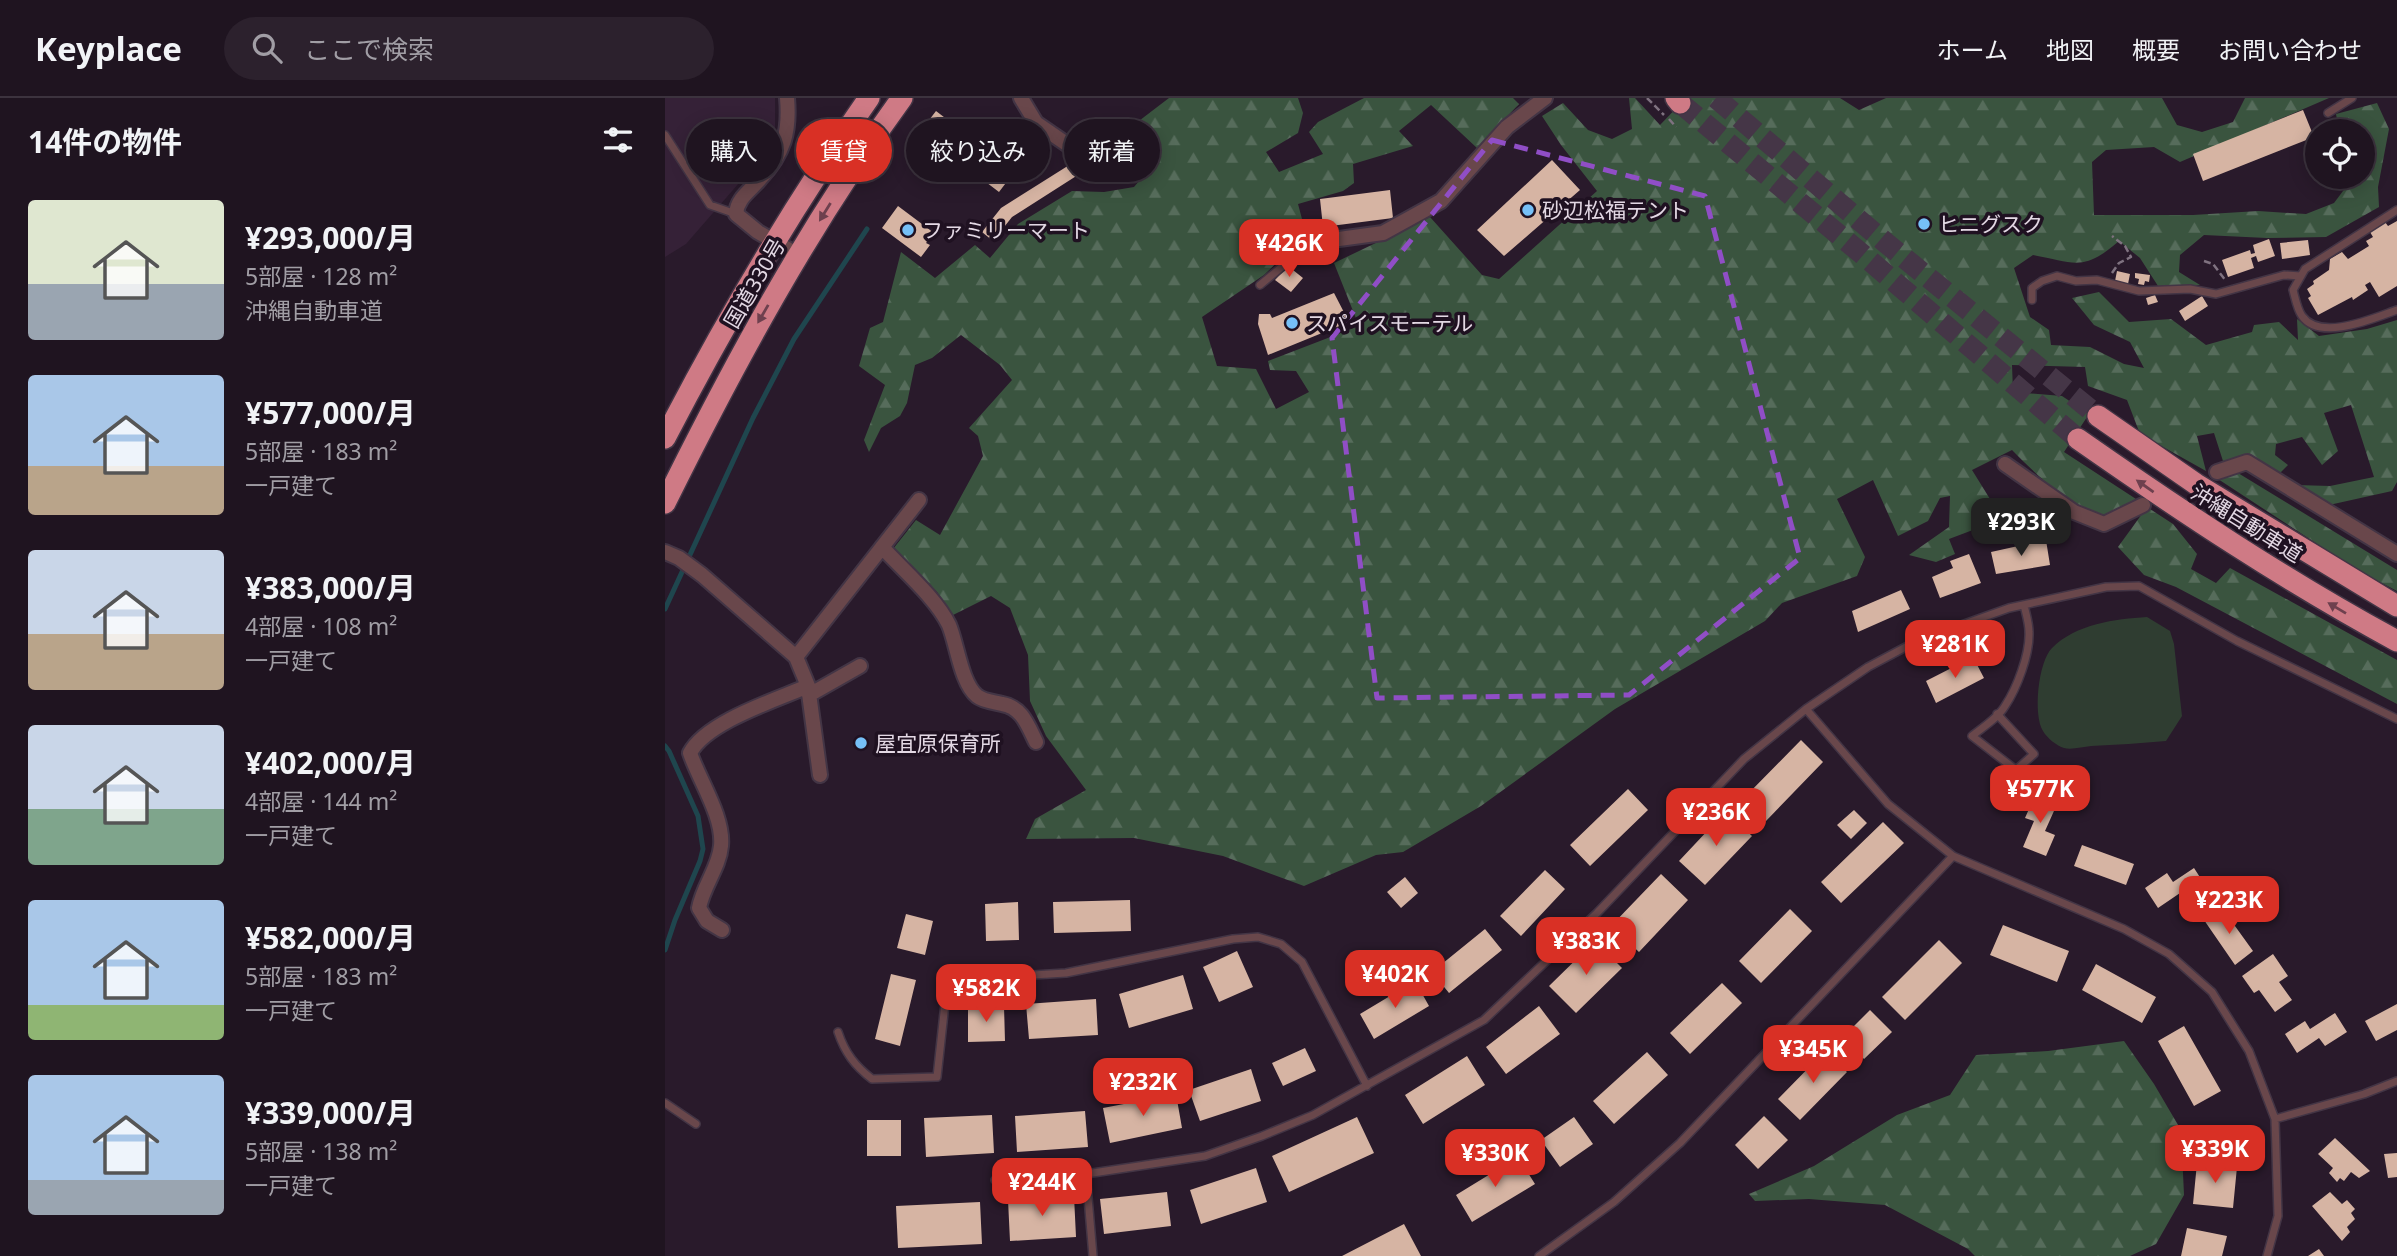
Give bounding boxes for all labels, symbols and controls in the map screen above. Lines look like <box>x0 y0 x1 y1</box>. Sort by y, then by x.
search box <box>224 17 714 80</box>
text: Keyplace <box>35 26 182 71</box>
icon: search <box>248 29 286 67</box>
text: ここで検索 <box>304 31 434 67</box>
text: ホーム <box>1937 33 2008 66</box>
text: 地図 <box>2046 33 2094 66</box>
text: 概要 <box>2132 33 2180 66</box>
text: お問い合わせ <box>2218 33 2362 66</box>
chip: 購入 <box>686 119 782 182</box>
chip: 賃貸 <box>796 119 892 182</box>
chip: 絞り込み <box>906 119 1050 182</box>
chip: 新着 <box>1064 119 1160 182</box>
map controls <box>2305 119 2375 189</box>
button: locate <box>2305 119 2375 189</box>
text: 14件の物件 <box>28 121 182 162</box>
icon: filters <box>599 121 637 159</box>
place label: 砂辺松福テント <box>1542 196 1689 224</box>
one-way arrow <box>818 202 831 221</box>
marker: 砂辺松福テント <box>1520 202 1536 218</box>
place label: ヒニグスク <box>1938 210 2043 238</box>
place label: ファミリーマート <box>922 216 1090 244</box>
marker: ヒニグスク <box>1916 216 1932 232</box>
text: ¥293,000/月 <box>245 217 416 258</box>
pin: ¥426K <box>1240 220 1338 279</box>
marker: ファミリーマート <box>900 222 916 238</box>
text: ¥426K <box>1255 226 1323 258</box>
icon: home <box>84 228 168 312</box>
street label: 国道330号 <box>717 233 791 333</box>
text: 5部屋 · 128 m² <box>245 260 397 292</box>
text: 沖縄自動車道 <box>245 294 383 326</box>
one-way arrow <box>757 305 770 324</box>
place label: スパイスモーテル <box>1306 309 1473 337</box>
marker: スパイスモーテル <box>1284 315 1300 331</box>
text: ¥577,000/月 <box>245 392 416 433</box>
icon: home <box>84 403 168 487</box>
text: 5部屋 · 183 m² <box>245 435 397 467</box>
text: 一戸建て <box>245 469 337 501</box>
street label: 沖縄自動車道 <box>2186 478 2308 568</box>
one-way arrow <box>2136 479 2154 493</box>
pin: ¥293K <box>1972 498 2070 558</box>
text: ¥293K <box>1987 505 2055 537</box>
text: ¥383,000/月 <box>245 567 416 608</box>
icon: home <box>84 578 168 662</box>
one-way arrow <box>2328 601 2347 614</box>
text: 4部屋 · 108 m² <box>245 610 397 642</box>
pin: ¥281K <box>1906 620 2004 680</box>
text: ¥281K <box>1921 627 1989 659</box>
text: 一戸建て <box>245 644 337 676</box>
place label: 屋宜原保育所 <box>875 729 1001 757</box>
marker: 屋宜原保育所 <box>853 735 869 751</box>
text: ¥402,000/月 <box>245 742 416 783</box>
icon: home <box>84 753 168 837</box>
pin: ¥577K <box>1991 766 2089 825</box>
text: ¥577K <box>2006 772 2074 804</box>
text: 4部屋 · 144 m² <box>245 785 397 817</box>
pin: ¥236K <box>1667 788 1765 848</box>
text: ¥236K <box>1682 795 1750 827</box>
text: 一戸建て <box>245 819 337 851</box>
pin: ¥223K <box>2180 876 2278 936</box>
text: ¥223K <box>2195 883 2263 915</box>
text: ¥582,000/月 <box>245 917 416 958</box>
pin: ¥383K <box>1537 918 1635 977</box>
text: ¥383K <box>1552 924 1620 956</box>
icon: home <box>84 928 168 1012</box>
pin: ¥402K <box>1346 950 1444 1010</box>
text: ¥402K <box>1361 957 1429 989</box>
text: 5部屋 · 183 m² <box>245 960 397 992</box>
pin: ¥582K <box>937 964 1035 1024</box>
text: ¥582K <box>952 971 1020 1003</box>
text: 一戸建て <box>245 994 337 1026</box>
pin: ¥345K <box>1764 1026 1862 1085</box>
text: ¥345K <box>1779 1032 1847 1064</box>
pin: ¥232K <box>1094 1058 1192 1118</box>
text: ¥232K <box>1109 1065 1177 1097</box>
text: ¥339,000/月 <box>245 1092 416 1133</box>
icon: home <box>84 1103 168 1187</box>
pin: ¥339K <box>2166 1126 2264 1185</box>
pin: ¥330K <box>1446 1130 1544 1189</box>
text: ¥339K <box>2181 1132 2249 1164</box>
text: 5部屋 · 138 m² <box>245 1135 397 1167</box>
text: ¥330K <box>1461 1136 1529 1168</box>
pin: ¥244K <box>993 1158 1091 1218</box>
text: ¥244K <box>1008 1165 1076 1197</box>
text: 一戸建て <box>245 1169 337 1201</box>

